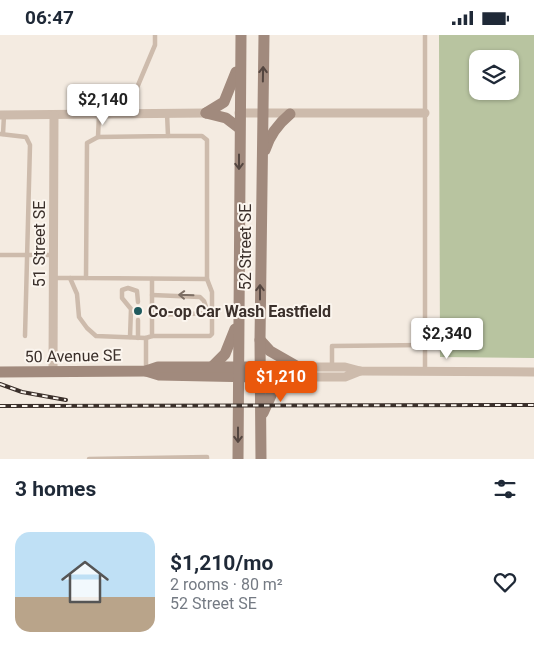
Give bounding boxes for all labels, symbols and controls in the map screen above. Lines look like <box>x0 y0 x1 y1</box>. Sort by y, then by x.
text: 06:47 <box>25 6 74 29</box>
map controls <box>469 50 519 100</box>
button: layers <box>469 50 519 100</box>
one-way arrow <box>258 66 267 82</box>
pin: $2,140 <box>62 83 144 126</box>
text: $2,140 <box>78 90 128 109</box>
one-way arrow <box>234 154 244 170</box>
street label: 51 Street SE <box>30 201 49 287</box>
street label: 52 Street SE <box>236 204 255 290</box>
one-way arrow <box>255 284 265 300</box>
one-way arrow <box>178 291 194 300</box>
place label: Co-op Car Wash Eastfield <box>148 302 331 321</box>
marker: Co-op Car Wash Eastfield <box>132 305 144 317</box>
pin: $2,340 <box>406 317 488 360</box>
text: $2,340 <box>422 324 472 343</box>
street label: 50 Avenue SE <box>24 346 122 366</box>
pin: $1,210 <box>240 361 322 403</box>
text: $1,210 <box>256 367 306 386</box>
one-way arrow <box>233 427 243 443</box>
icon: filters <box>491 475 519 503</box>
text: 3 homes <box>15 477 96 501</box>
text: $1,210/mo <box>170 551 273 575</box>
icon: home <box>55 552 115 612</box>
icon: heart <box>491 568 519 596</box>
text: 2 rooms · 80 m² <box>170 575 283 594</box>
text: 52 Street SE <box>170 594 257 613</box>

